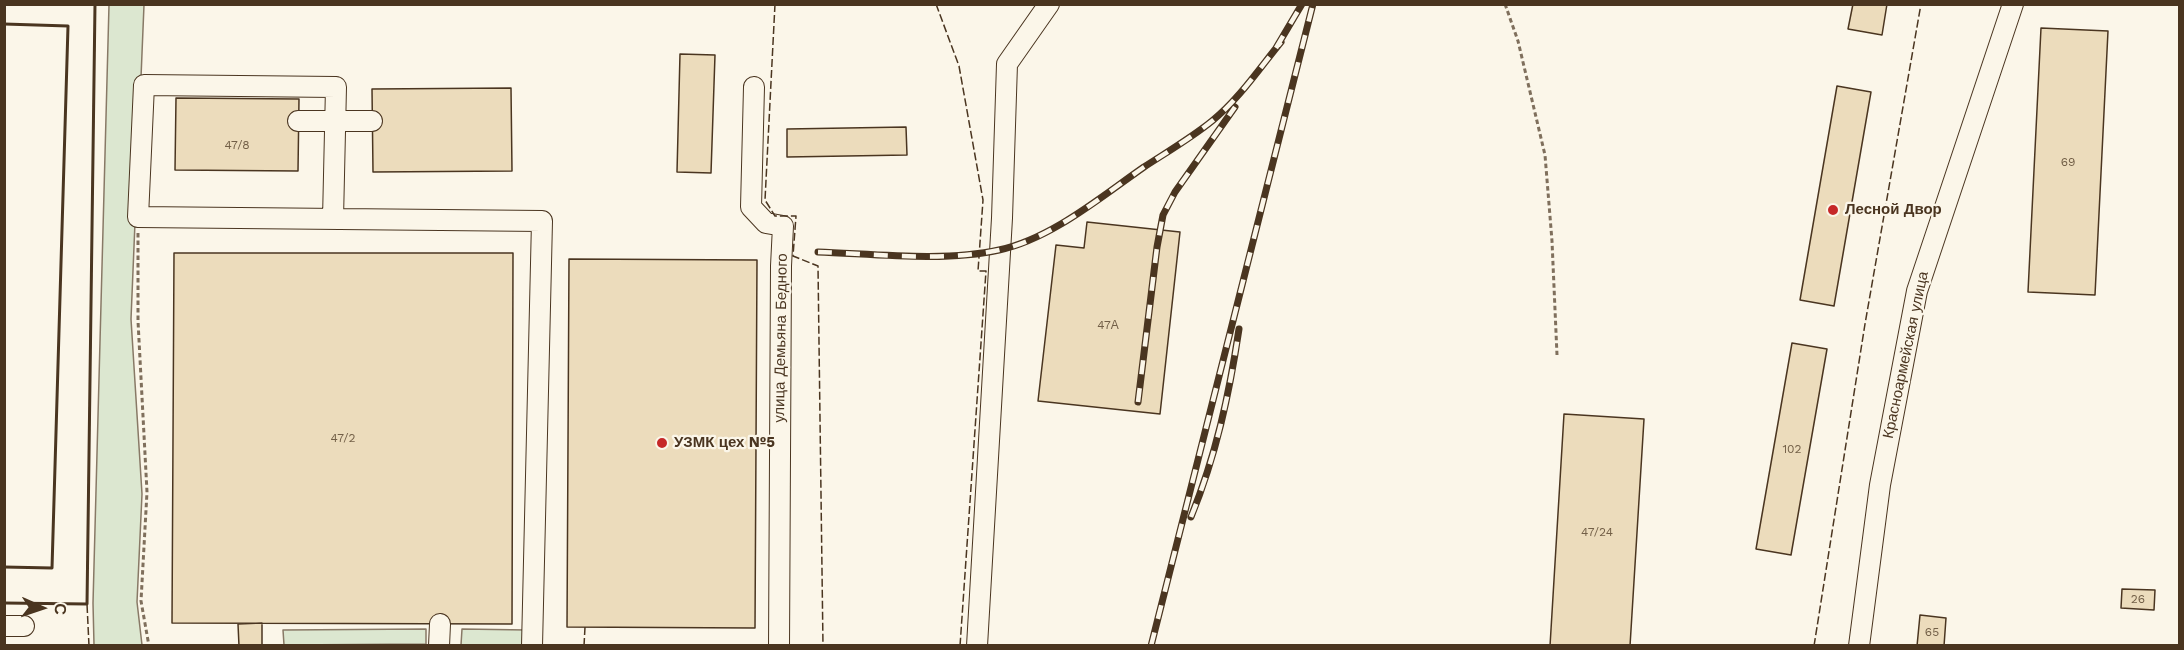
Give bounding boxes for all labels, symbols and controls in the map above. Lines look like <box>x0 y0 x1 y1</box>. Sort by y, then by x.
house number: 47/8 <box>224 138 250 152</box>
house number: 69 <box>2061 155 2075 169</box>
place label: Лесной Двор <box>1845 201 1942 219</box>
marker: Лесной Двор <box>1826 203 1840 217</box>
street label: улица Демьяна Бедного <box>771 253 791 423</box>
street label: Красноармейская улица <box>1879 270 1933 440</box>
house number: 47А <box>1097 318 1119 332</box>
house number: 47/2 <box>330 431 356 445</box>
place label: УЗМК цех №5 <box>674 434 775 452</box>
marker: УЗМК цех №5 <box>655 436 669 450</box>
house number: 102 <box>1782 442 1802 456</box>
house number: 47/24 <box>1581 525 1613 539</box>
north arrow <box>12 578 72 638</box>
house number: 26 <box>2131 592 2145 606</box>
text: С <box>51 603 70 615</box>
house number: 65 <box>1925 625 1939 639</box>

